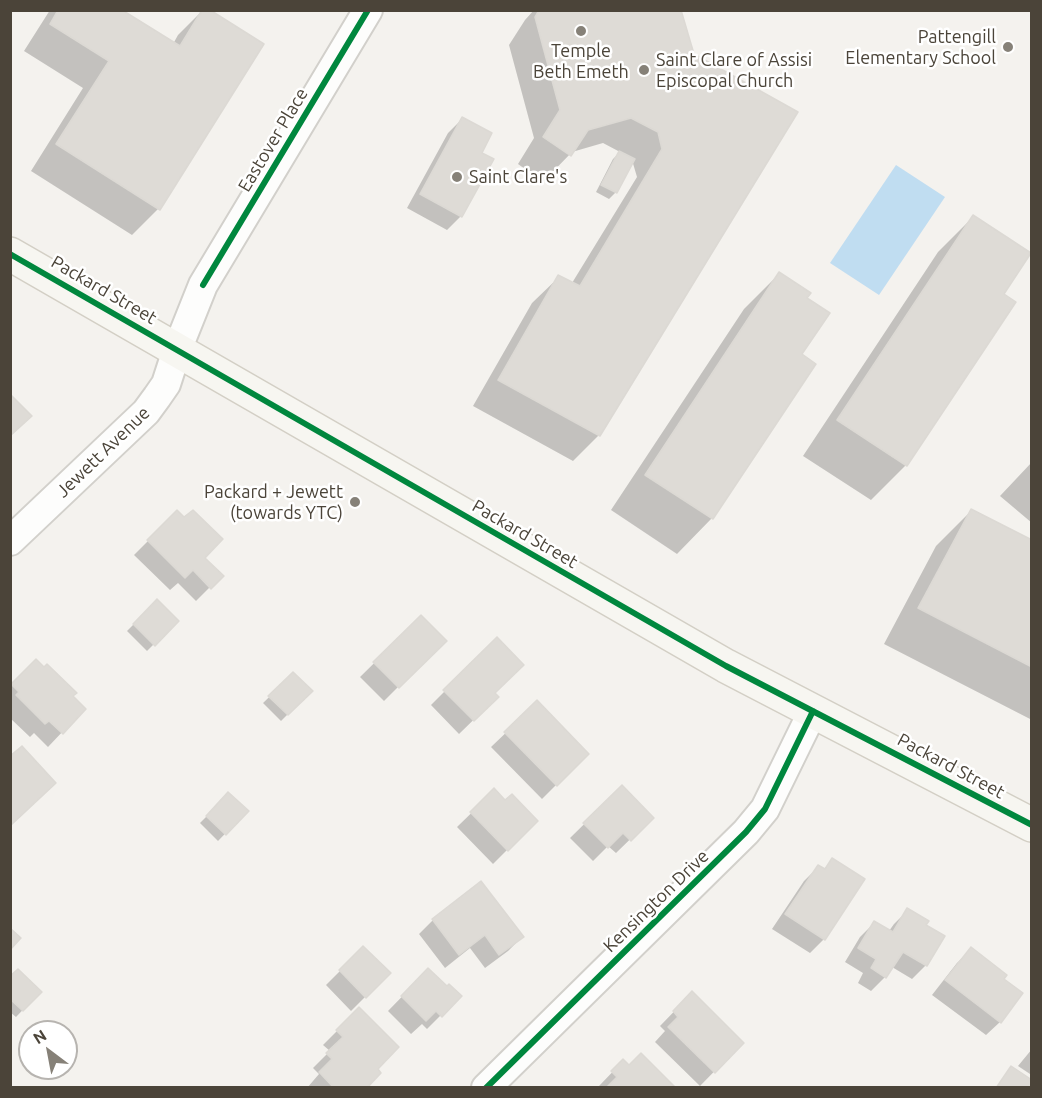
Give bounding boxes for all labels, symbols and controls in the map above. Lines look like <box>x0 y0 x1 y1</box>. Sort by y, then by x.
marker: Temple Beth Emeth <box>574 24 588 38</box>
place label: Pattengill Elementary School <box>845 26 996 68</box>
place label: Temple Beth Emeth <box>533 40 629 82</box>
marker: Pattengill Elementary School <box>1001 40 1015 54</box>
place label: Saint Clare of Assisi Episcopal Church <box>656 49 812 92</box>
marker: Saint Clare of Assisi Episcopal Church <box>637 63 651 77</box>
street label: Eastover Place <box>234 84 312 196</box>
place label: Saint Clare's <box>469 166 567 188</box>
marker: Saint Clare's <box>450 170 464 184</box>
street label: Packard Street <box>47 251 161 329</box>
street label: Jewett Avenue <box>52 402 154 502</box>
place label: Packard + Jewett (towards YTC) <box>204 481 343 524</box>
marker: Packard + Jewett (towards YTC) <box>348 495 362 509</box>
street label: Packard Street <box>468 495 582 573</box>
street label: Packard Street <box>894 729 1008 803</box>
street label: Kensington Drive <box>599 845 713 957</box>
north arrow <box>18 1020 78 1080</box>
text: N <box>30 1026 49 1047</box>

